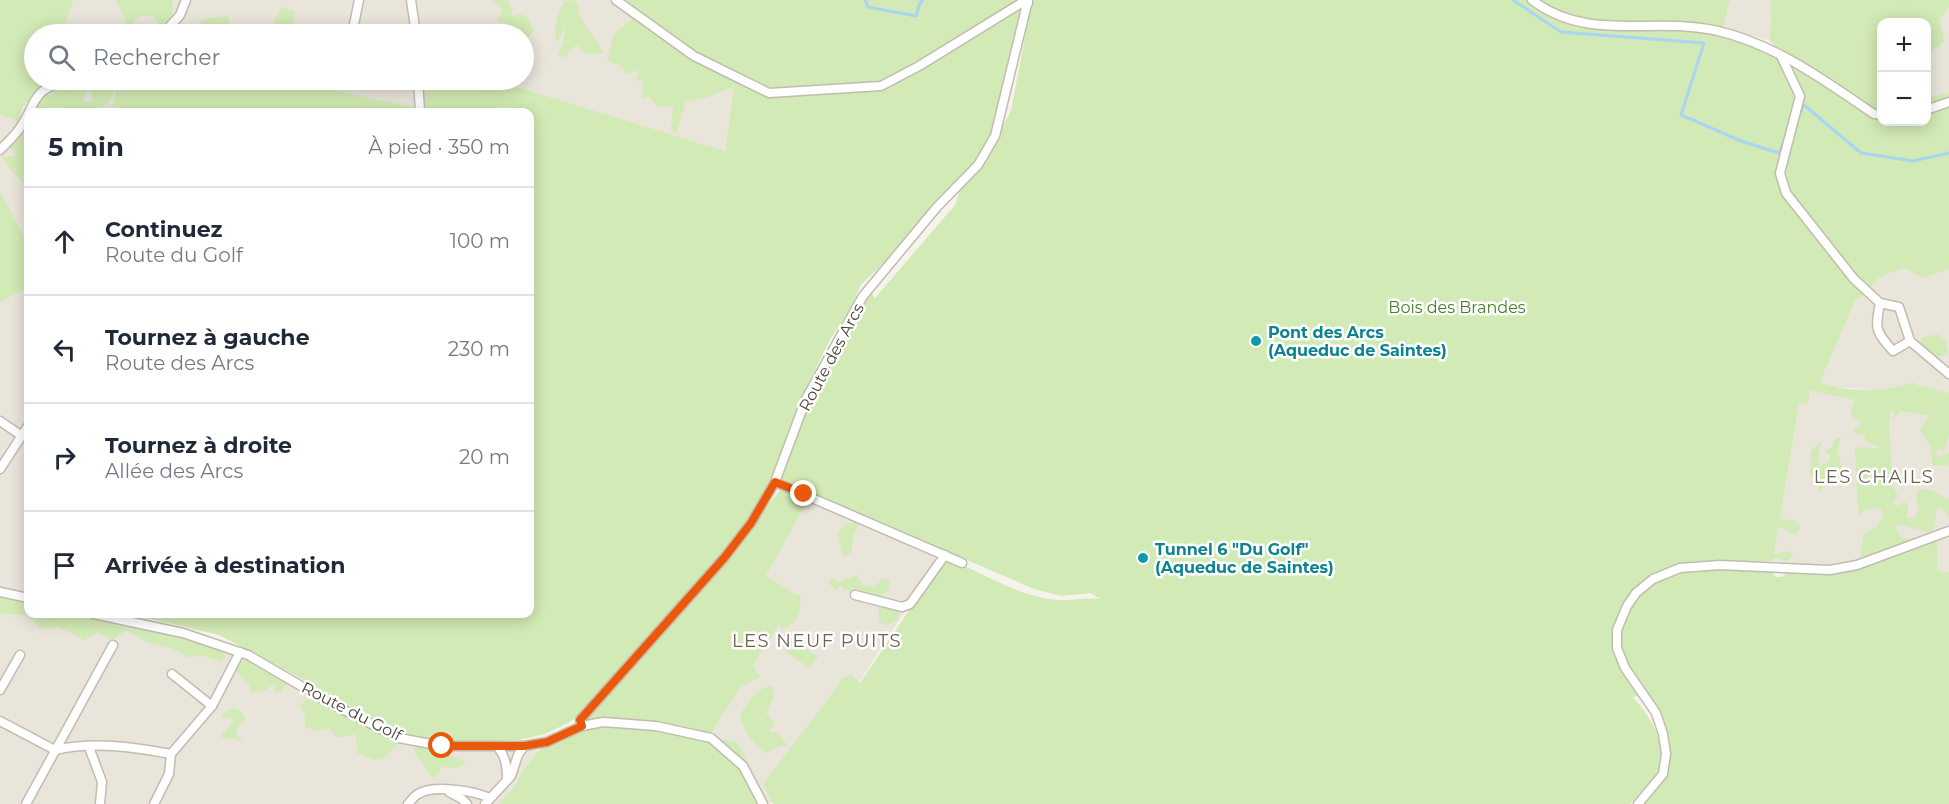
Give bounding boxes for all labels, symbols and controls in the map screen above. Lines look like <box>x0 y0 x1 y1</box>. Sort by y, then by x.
map controls <box>1877 18 1931 126</box>
button: + <box>1877 18 1931 72</box>
search box <box>24 24 534 90</box>
icon: search <box>45 41 78 74</box>
text: Rechercher <box>93 44 220 71</box>
button: − <box>1877 72 1931 126</box>
text: 5 min <box>48 131 124 163</box>
text: À pied · 350 m <box>368 135 510 159</box>
text: Continuez <box>105 216 222 243</box>
icon: ahead <box>48 225 81 258</box>
text: 100 m <box>450 229 510 253</box>
text: Route du Golf <box>105 243 243 267</box>
park label: Bois des Brandes <box>1388 298 1526 317</box>
street label: Route des Arcs <box>795 300 868 414</box>
place label: Pont des Arcs (Aqueduc de Saintes) <box>1268 323 1447 360</box>
text: Tournez à gauche <box>105 324 310 351</box>
icon: left <box>48 333 81 366</box>
marker: Pont des Arcs (Aqueduc de Saintes) <box>1249 334 1263 348</box>
text: 230 m <box>448 337 510 361</box>
text: Route des Arcs <box>105 351 254 375</box>
text: Tournez à droite <box>105 432 292 459</box>
icon: right <box>48 441 81 474</box>
text: 20 m <box>459 445 510 469</box>
text: Allée des Arcs <box>105 459 243 483</box>
district label: LES CHAILS <box>1814 466 1934 488</box>
route end <box>790 480 816 506</box>
place label: Tunnel 6 "Du Golf" (Aqueduc de Saintes) <box>1155 540 1334 577</box>
icon: arrive <box>48 549 81 582</box>
marker: Tunnel 6 "Du Golf" (Aqueduc de Saintes) <box>1136 551 1150 565</box>
text: Arrivée à destination <box>105 552 345 579</box>
district label: LES NEUF PUITS <box>732 630 902 652</box>
street label: Route du Golf <box>298 678 406 745</box>
route start <box>428 732 454 758</box>

